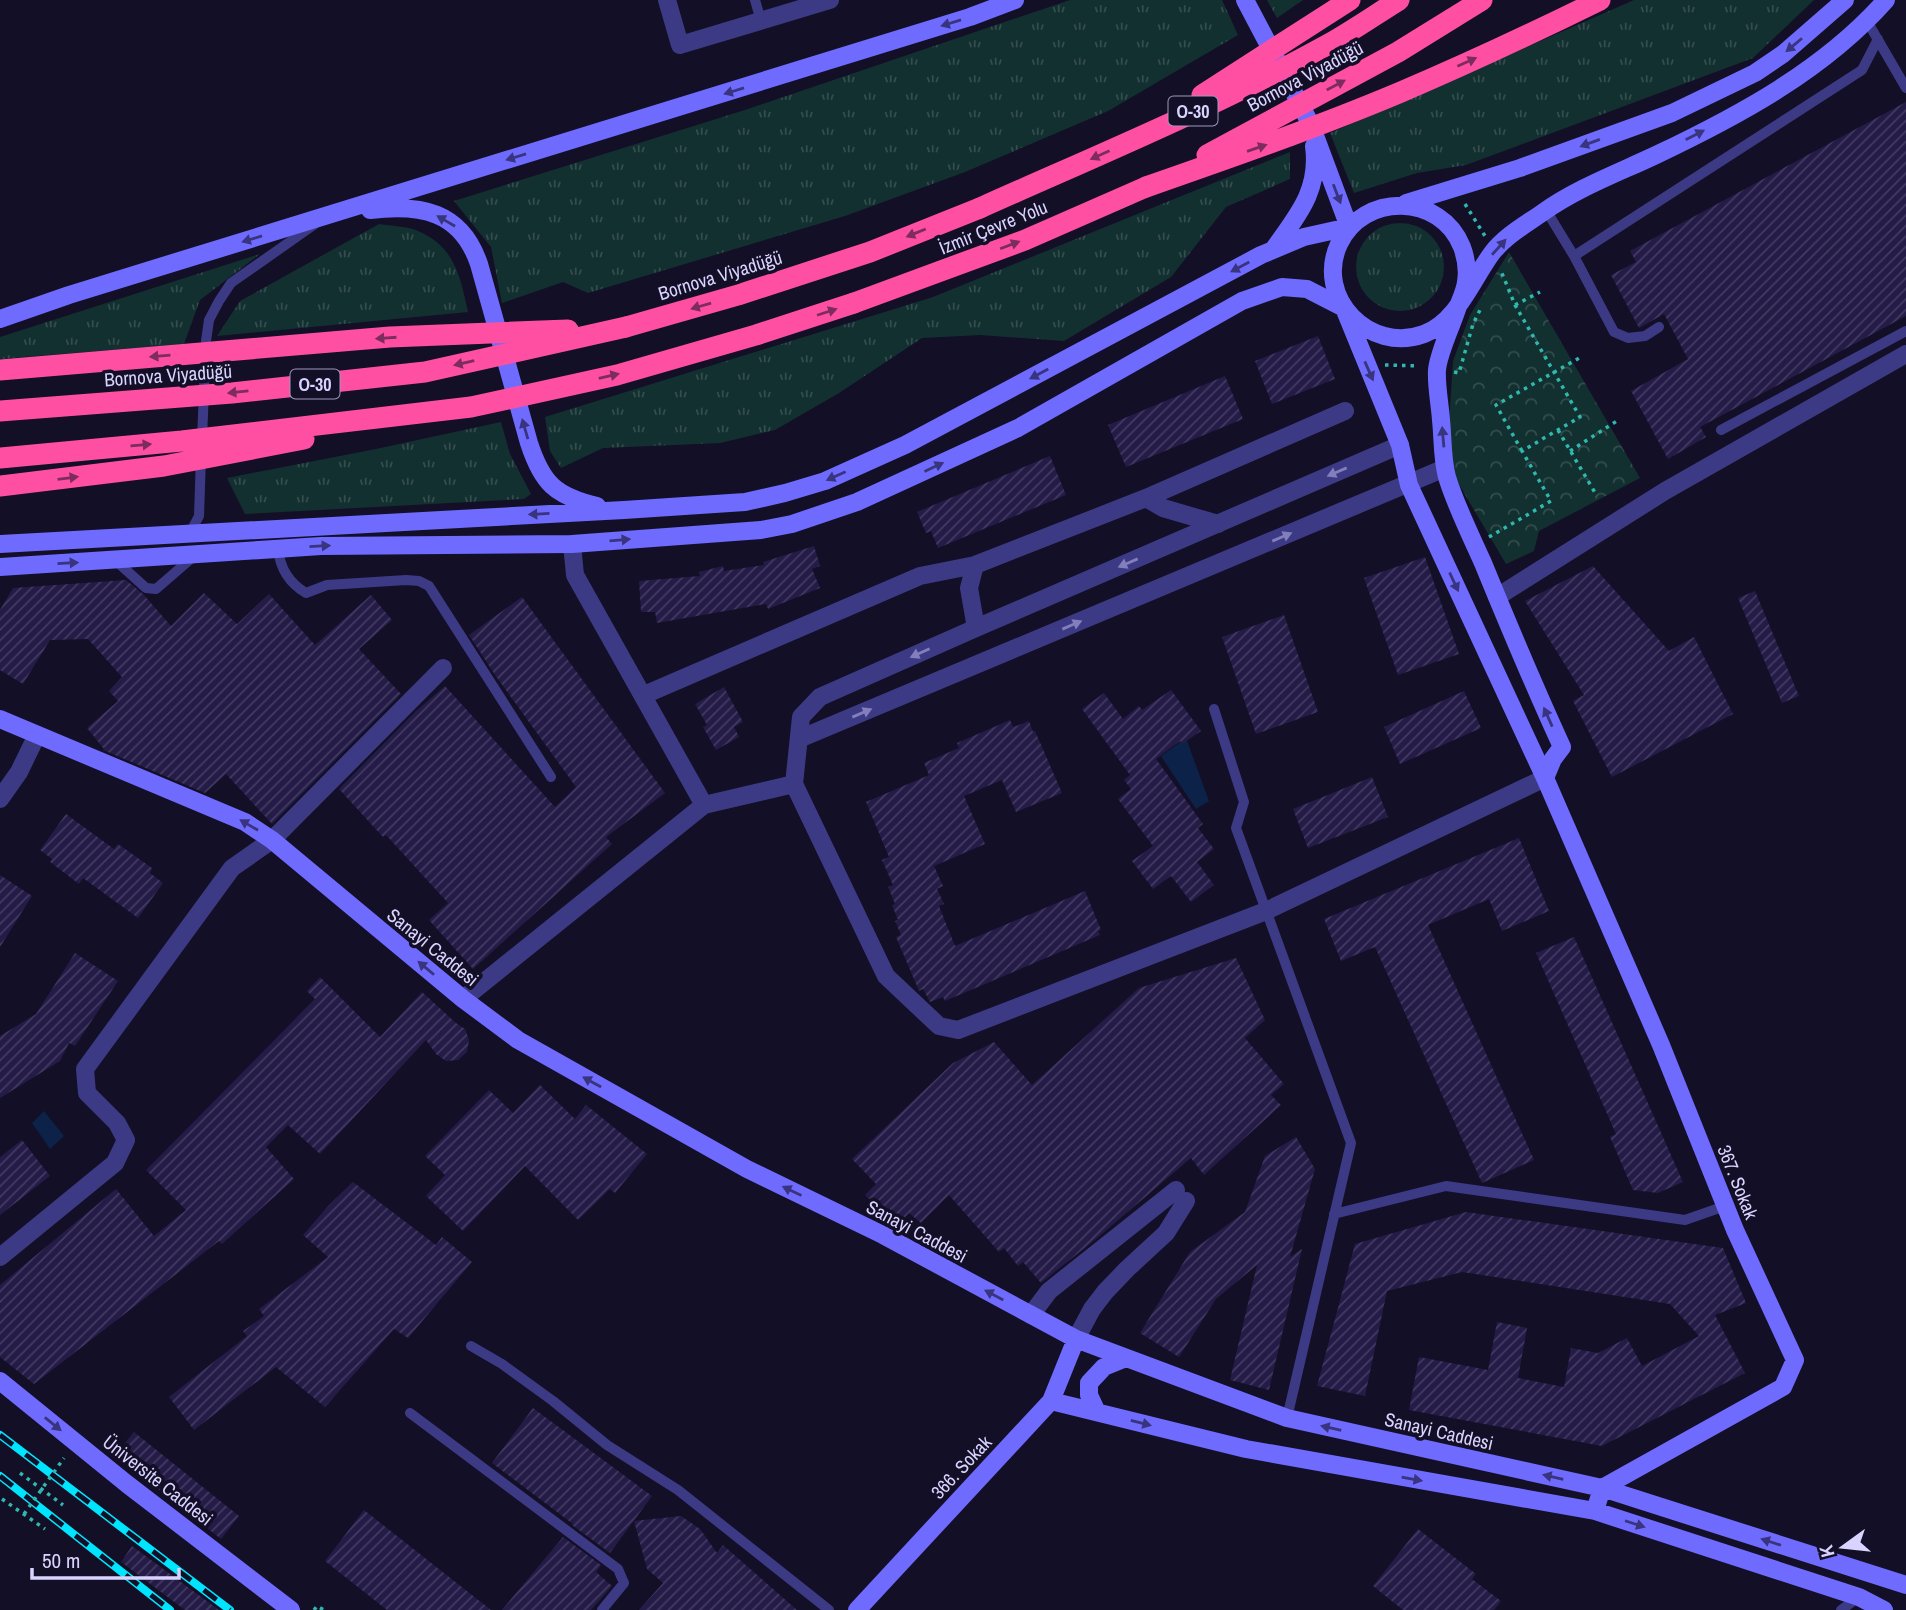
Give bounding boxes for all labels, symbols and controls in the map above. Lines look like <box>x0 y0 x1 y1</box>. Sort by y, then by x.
one-way arrow <box>940 19 961 29</box>
street label: Bornova Viyadüğü <box>1242 34 1368 118</box>
one-way arrow <box>1785 37 1802 52</box>
one-way arrow <box>1457 56 1478 67</box>
one-way arrow <box>1326 79 1346 91</box>
one-way arrow <box>723 86 744 97</box>
road number: O-30 <box>1168 96 1218 126</box>
one-way arrow <box>1685 129 1705 141</box>
one-way arrow <box>1580 137 1601 148</box>
one-way arrow <box>1246 142 1267 153</box>
one-way arrow <box>1089 150 1110 161</box>
one-way arrow <box>505 153 526 163</box>
one-way arrow <box>1332 184 1343 205</box>
street label: İzmir Çevre Yolu <box>935 193 1051 261</box>
one-way arrow <box>437 215 456 227</box>
one-way arrow <box>906 228 927 239</box>
one-way arrow <box>241 234 262 244</box>
one-way arrow <box>1490 239 1506 256</box>
one-way arrow <box>1000 240 1021 251</box>
street label: Bornova Viyadüğü <box>655 244 785 306</box>
one-way arrow <box>1229 260 1249 272</box>
one-way arrow <box>690 301 711 311</box>
one-way arrow <box>817 306 838 317</box>
one-way arrow <box>375 333 397 344</box>
one-way arrow <box>148 351 170 362</box>
street label: Bornova Viyadüğü <box>103 358 233 392</box>
one-way arrow <box>453 358 475 369</box>
one-way arrow <box>1364 361 1375 382</box>
one-way arrow <box>1029 368 1049 380</box>
road number: O-30 <box>290 370 340 398</box>
one-way arrow <box>598 371 620 382</box>
one-way arrow <box>227 387 249 398</box>
one-way arrow <box>520 418 530 439</box>
one-way arrow <box>1437 425 1448 447</box>
one-way arrow <box>130 439 152 450</box>
one-way arrow <box>923 461 944 472</box>
one-way arrow <box>1326 467 1347 478</box>
one-way arrow <box>826 470 846 482</box>
one-way arrow <box>57 472 79 483</box>
one-way arrow <box>528 509 550 520</box>
one-way arrow <box>1272 532 1293 543</box>
one-way arrow <box>610 534 632 545</box>
one-way arrow <box>309 541 331 552</box>
one-way arrow <box>57 557 79 568</box>
one-way arrow <box>1118 557 1139 568</box>
one-way arrow <box>1448 572 1460 592</box>
one-way arrow <box>1062 619 1083 630</box>
one-way arrow <box>909 648 930 659</box>
one-way arrow <box>852 707 873 718</box>
one-way arrow <box>1542 707 1554 727</box>
one-way arrow <box>239 819 258 832</box>
street label: Sanayi Caddesi <box>382 902 484 992</box>
one-way arrow <box>417 961 434 976</box>
one-way arrow <box>583 1076 602 1088</box>
street label: 367. Sokak <box>1711 1141 1765 1223</box>
one-way arrow <box>782 1185 802 1197</box>
street label: Sanayi Caddesi <box>862 1193 972 1269</box>
one-way arrow <box>984 1289 1004 1301</box>
street label: Sanayi Caddesi <box>1382 1406 1496 1456</box>
one-way arrow <box>45 1416 62 1431</box>
one-way arrow <box>1130 1418 1152 1429</box>
one-way arrow <box>1320 1422 1342 1433</box>
street label: Üniversite Caddesi <box>97 1429 219 1531</box>
street label: 366. Sokak <box>925 1429 997 1504</box>
one-way arrow <box>1542 1472 1564 1483</box>
one-way arrow <box>1401 1473 1423 1484</box>
north arrow <box>1808 1512 1878 1582</box>
one-way arrow <box>1624 1519 1645 1530</box>
scale bar <box>32 1536 178 1580</box>
one-way arrow <box>1760 1536 1781 1547</box>
text: K <box>1812 1542 1841 1560</box>
text: 50 m <box>42 1546 80 1575</box>

